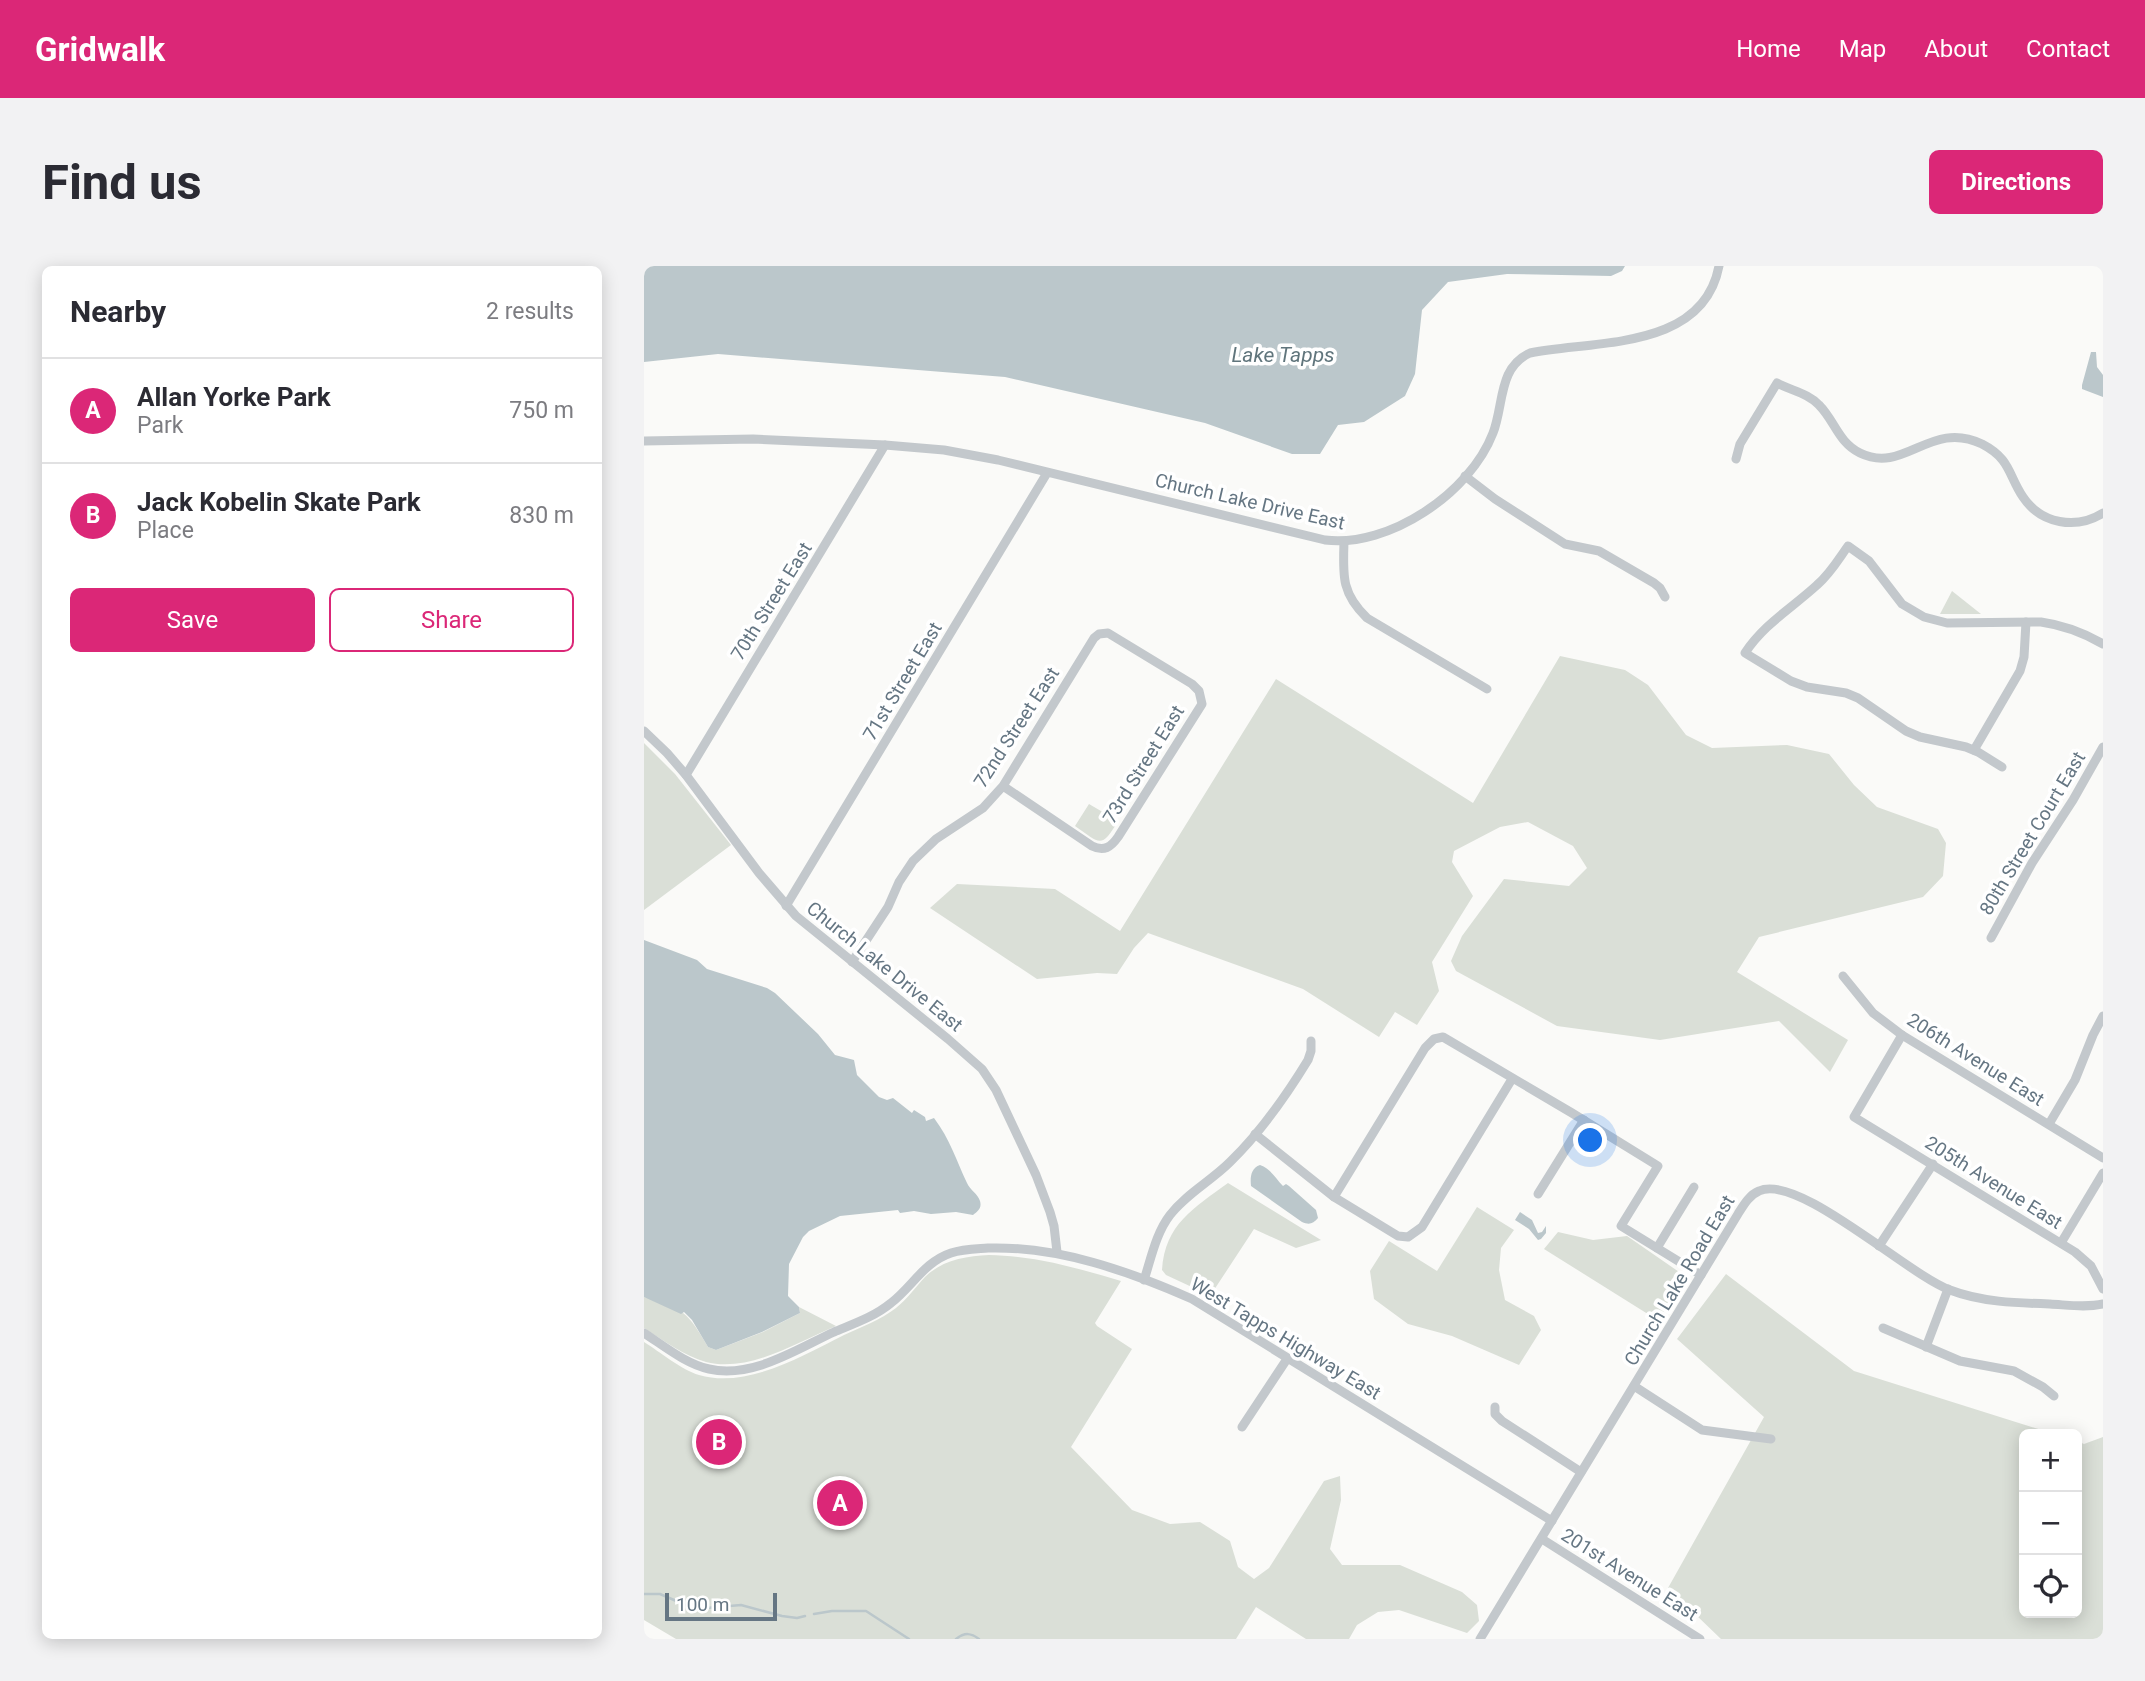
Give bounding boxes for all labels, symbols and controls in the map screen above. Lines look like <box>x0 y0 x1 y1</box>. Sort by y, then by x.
text: Gridwalk <box>35 30 165 69</box>
text: Home <box>1736 35 1801 63</box>
text: Map <box>1839 35 1886 63</box>
text: About <box>1924 35 1988 63</box>
text: Contact <box>2026 35 2110 63</box>
button: Directions <box>1929 150 2103 214</box>
text: Find us <box>42 154 202 211</box>
text: Nearby <box>70 294 166 329</box>
text: 2 results <box>486 298 574 325</box>
water label: Lake Tapps <box>1231 343 1335 367</box>
text: Allan Yorke Park <box>137 382 331 412</box>
text: A <box>85 397 101 424</box>
text: 750 m <box>509 397 574 424</box>
text: Park <box>137 412 183 439</box>
street label: Church Lake Drive East <box>1153 468 1347 535</box>
text: Jack Kobelin Skate Park <box>137 487 421 517</box>
text: B <box>86 502 100 529</box>
text: 830 m <box>509 502 574 529</box>
text: Place <box>137 517 194 544</box>
street label: 70th Street East <box>726 538 817 664</box>
button: Save <box>70 588 315 652</box>
button: Share <box>329 588 574 652</box>
street label: 71st Street East <box>858 618 947 745</box>
street label: 72nd Street East <box>969 663 1064 792</box>
street label: 73rd Street East <box>1098 701 1189 828</box>
street label: 80th Street Court East <box>1975 748 2090 919</box>
street label: Church Lake Drive East <box>802 896 967 1036</box>
street label: 206th Avenue East <box>1903 1008 2049 1111</box>
your location <box>1573 1123 1607 1157</box>
street label: 205th Avenue East <box>1921 1131 2067 1234</box>
street label: Church Lake Road East <box>1619 1191 1739 1370</box>
street label: West Tapps Highway East <box>1186 1272 1385 1404</box>
pin: B <box>696 1416 742 1468</box>
map controls <box>2019 1429 2082 1618</box>
button: + <box>2019 1429 2082 1492</box>
pin: A <box>817 1477 863 1529</box>
button: − <box>2019 1492 2082 1555</box>
street label: 201st Avenue East <box>1557 1523 1702 1626</box>
button: locate <box>2019 1555 2082 1618</box>
scale bar <box>665 1590 777 1622</box>
text: 100 m <box>676 1593 729 1616</box>

